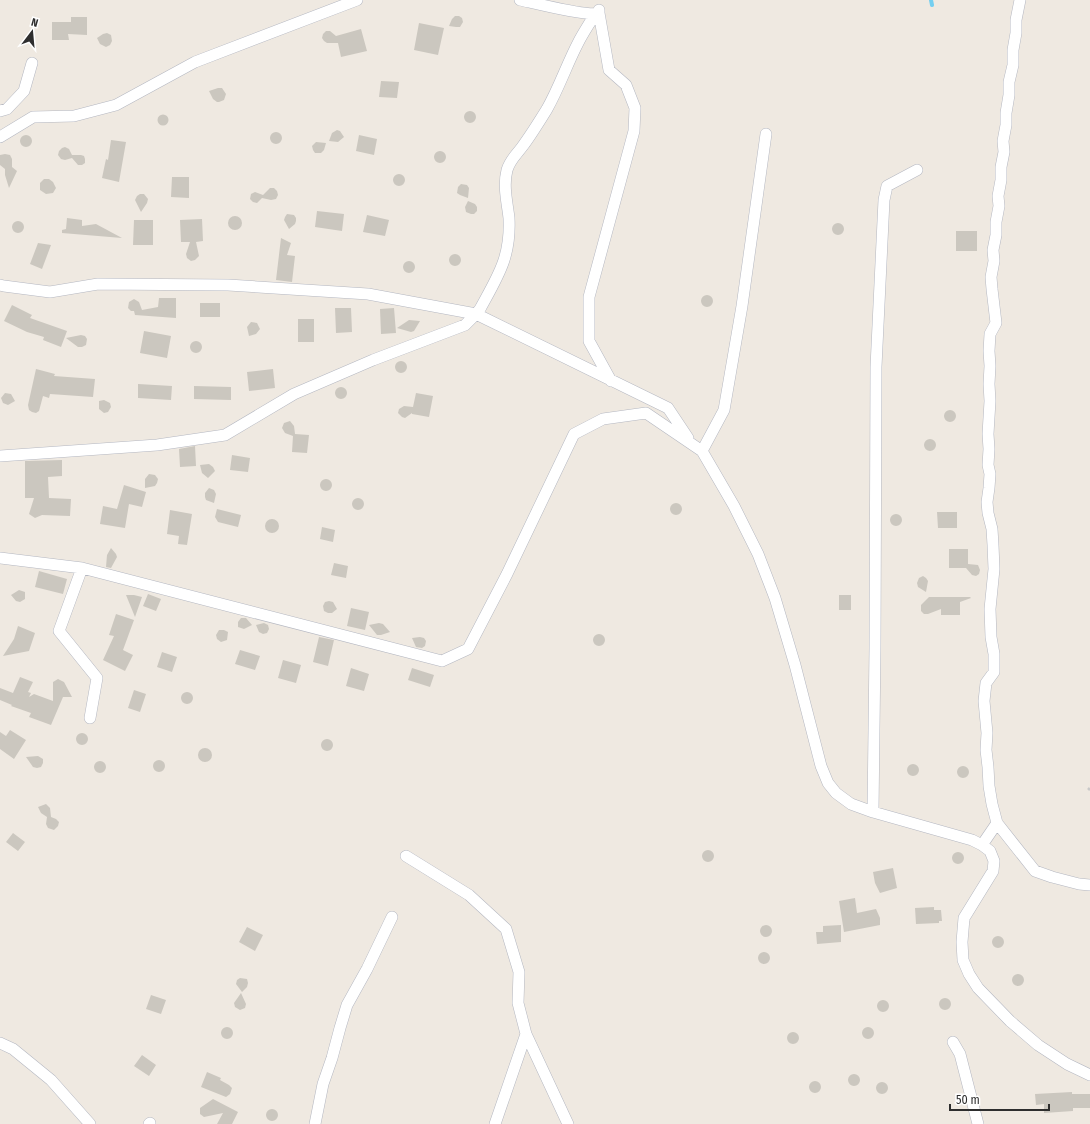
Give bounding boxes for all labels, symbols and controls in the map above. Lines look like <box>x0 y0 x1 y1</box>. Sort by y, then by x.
north arrow <box>12 12 52 52</box>
text: N <box>30 16 40 30</box>
scale bar <box>950 1086 1049 1112</box>
text: 50 m <box>956 1093 980 1107</box>

